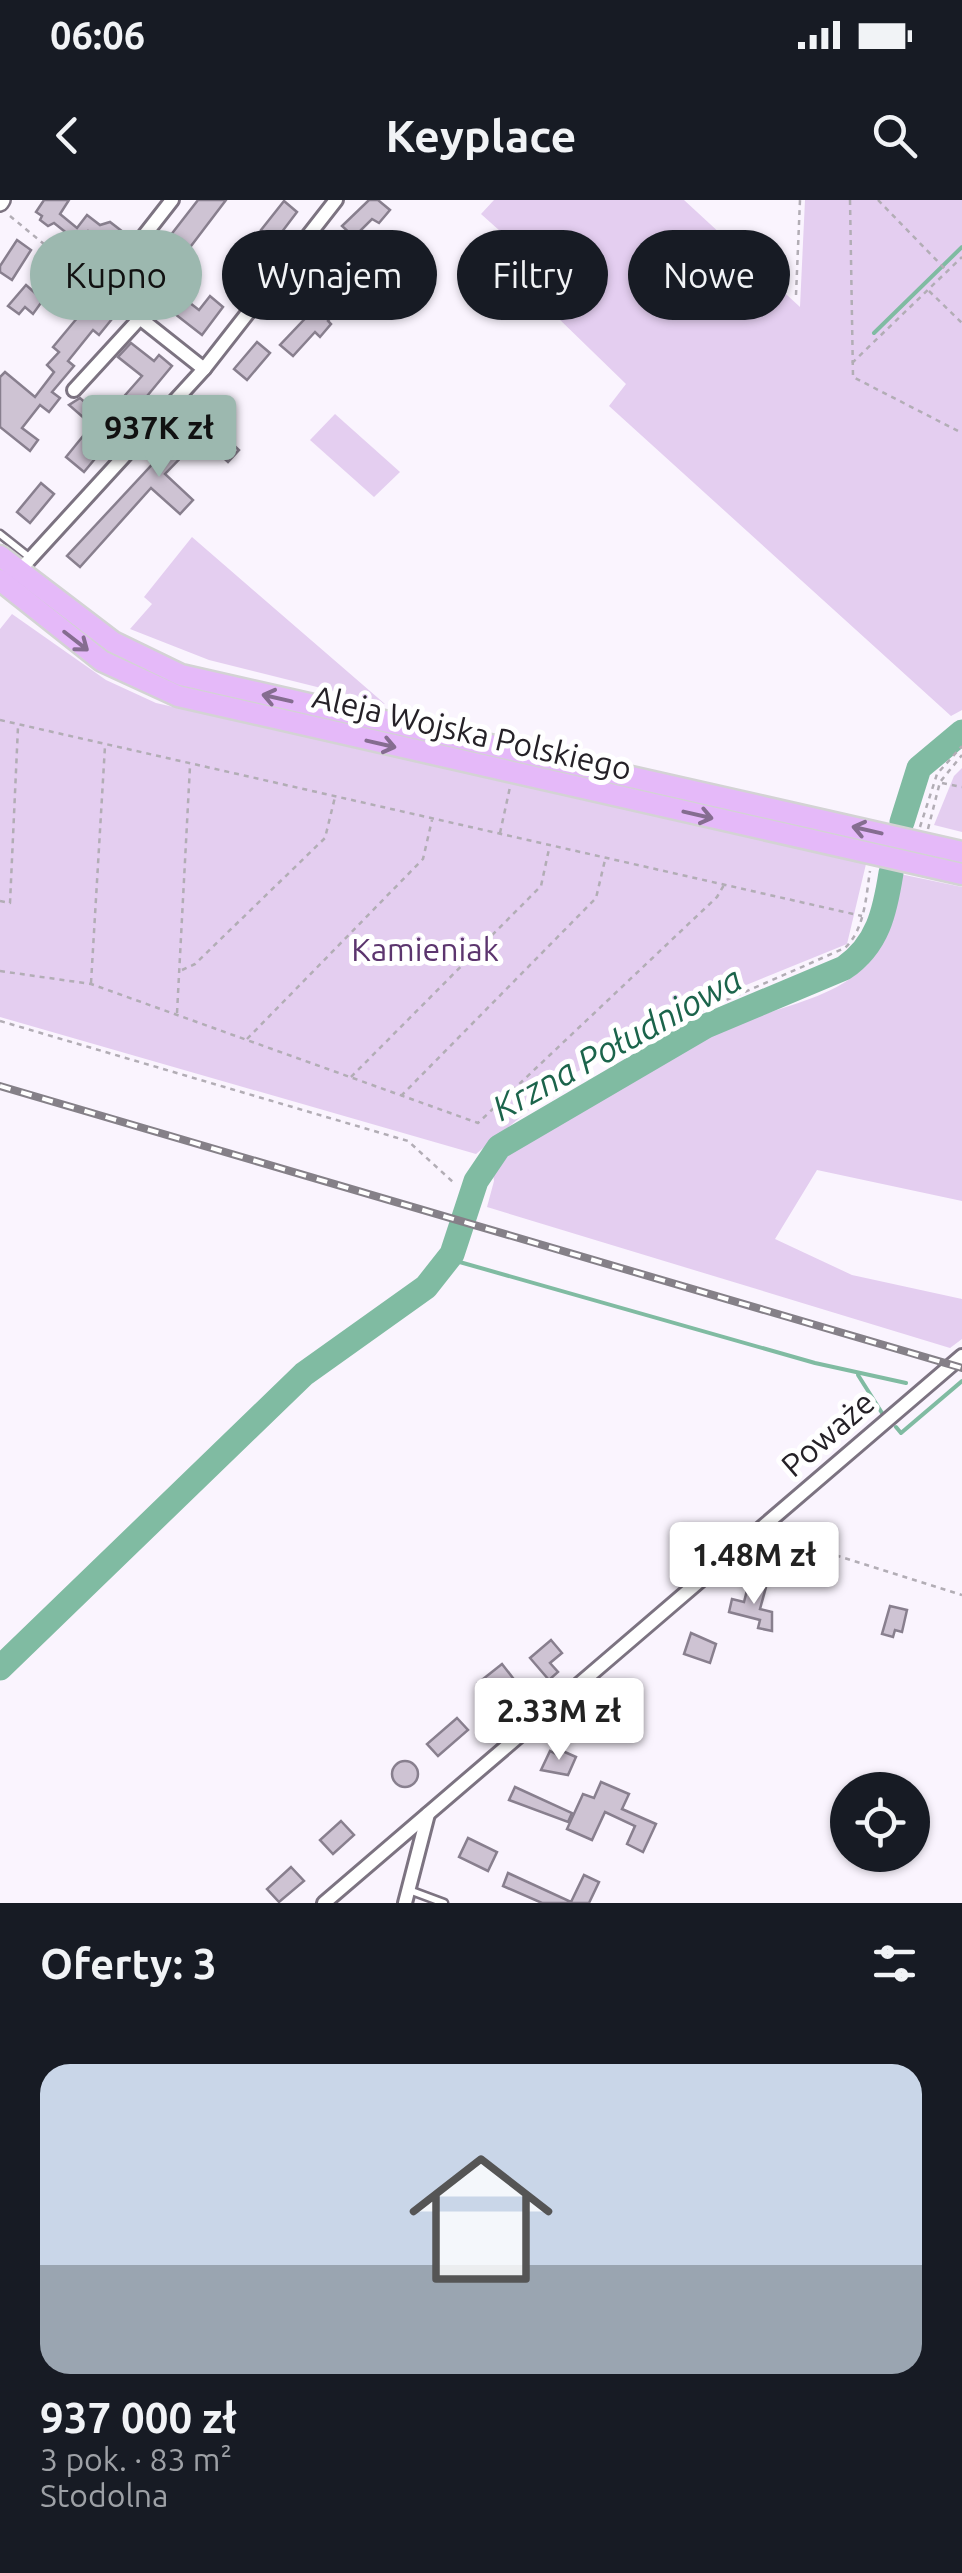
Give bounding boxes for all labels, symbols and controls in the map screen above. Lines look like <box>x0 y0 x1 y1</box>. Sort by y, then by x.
text: 06:06 <box>50 14 145 56</box>
icon: back <box>40 108 95 163</box>
icon: search <box>867 108 922 163</box>
text: Keyplace <box>386 110 576 161</box>
chip: Kupno <box>30 230 202 320</box>
chip: Wynajem <box>222 230 437 320</box>
chip: Filtry <box>457 230 608 320</box>
chip: Nowe <box>628 230 790 320</box>
pin: 937K zł <box>67 395 251 480</box>
text: 937K zł <box>104 409 214 445</box>
one-way arrow <box>62 630 89 651</box>
street label: Aleja Wojska Polskiego <box>309 678 635 786</box>
one-way arrow <box>261 688 293 706</box>
one-way arrow <box>364 735 396 754</box>
one-way arrow <box>681 807 713 825</box>
one-way arrow <box>852 820 884 839</box>
park label: Kamieniak <box>351 931 499 967</box>
water label: Krzna Południowa <box>485 958 748 1128</box>
street label: Poważe <box>774 1383 881 1483</box>
pin: 1.48M zł <box>651 1522 857 1607</box>
text: 1.48M zł <box>692 1536 816 1572</box>
pin: 2.33M zł <box>456 1678 662 1763</box>
text: 2.33M zł <box>497 1692 621 1728</box>
map controls <box>830 1772 930 1872</box>
button: locate <box>830 1772 930 1872</box>
icon: filters <box>867 1936 922 1991</box>
text: Oferty: 3 <box>40 1940 217 1987</box>
icon: home <box>391 2129 571 2309</box>
text: 937 000 zł <box>40 2394 237 2441</box>
text: 3 pok. · 83 m² <box>40 2441 232 2477</box>
text: Stodolna <box>40 2477 169 2513</box>

